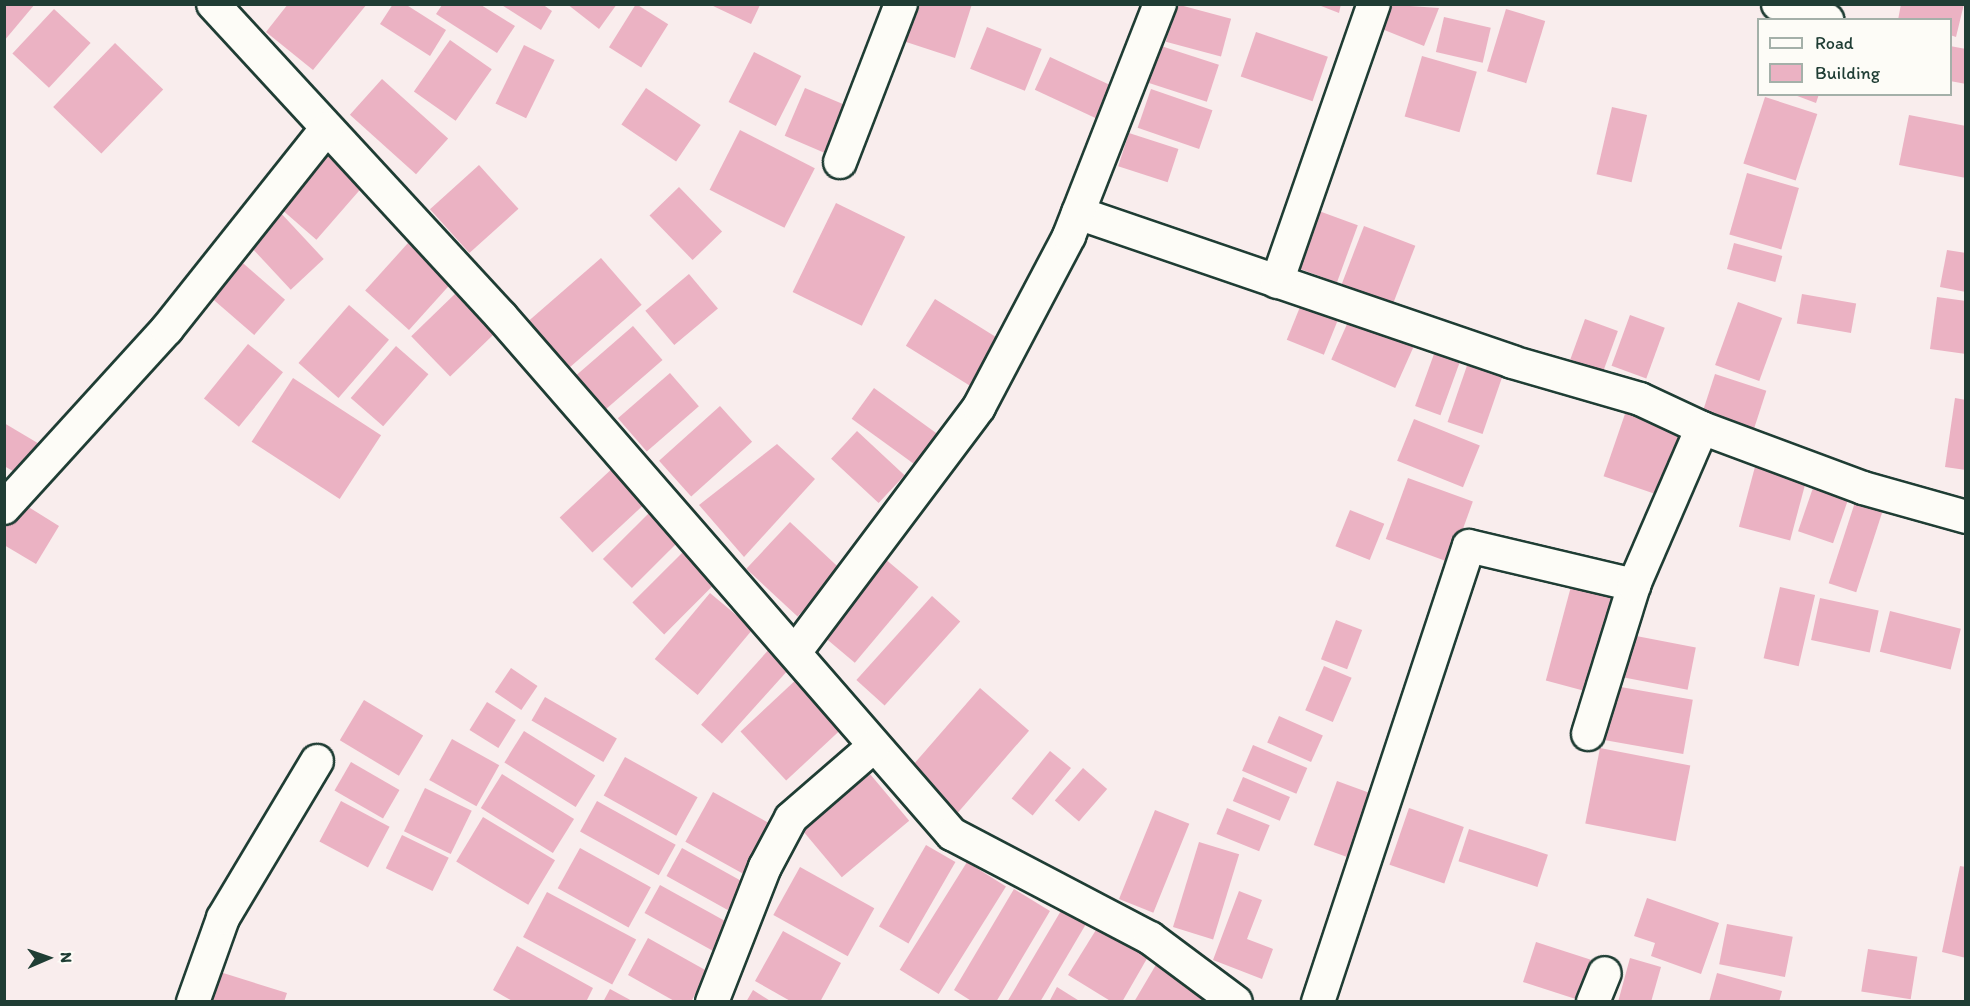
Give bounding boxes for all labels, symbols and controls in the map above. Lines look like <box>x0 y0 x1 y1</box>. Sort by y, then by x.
legend <box>1757 18 1952 96</box>
text: Road <box>1815 32 1854 54</box>
text: Building <box>1815 62 1880 84</box>
north arrow <box>18 928 78 988</box>
text: N <box>57 952 76 963</box>

